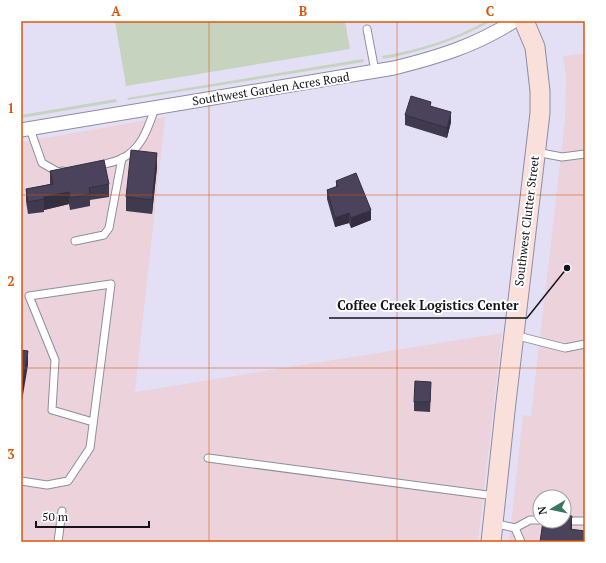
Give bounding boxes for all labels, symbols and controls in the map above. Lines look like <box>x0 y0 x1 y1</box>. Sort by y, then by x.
text: A <box>111 2 121 20</box>
text: B <box>299 2 307 20</box>
text: C <box>486 2 494 20</box>
street label: Southwest Garden Acres Road <box>191 69 351 108</box>
text: 1 <box>7 99 15 117</box>
street label: Southwest Clutter Street <box>511 154 542 287</box>
text: 2 <box>7 272 15 290</box>
callout: Coffee Creek Logistics Center <box>329 293 527 318</box>
text: Coffee Creek Logistics Center <box>337 296 519 314</box>
text: 3 <box>7 445 15 463</box>
north arrow <box>532 489 572 529</box>
scale bar <box>36 503 149 529</box>
text: N <box>534 505 550 516</box>
text: 50 m <box>42 509 69 524</box>

